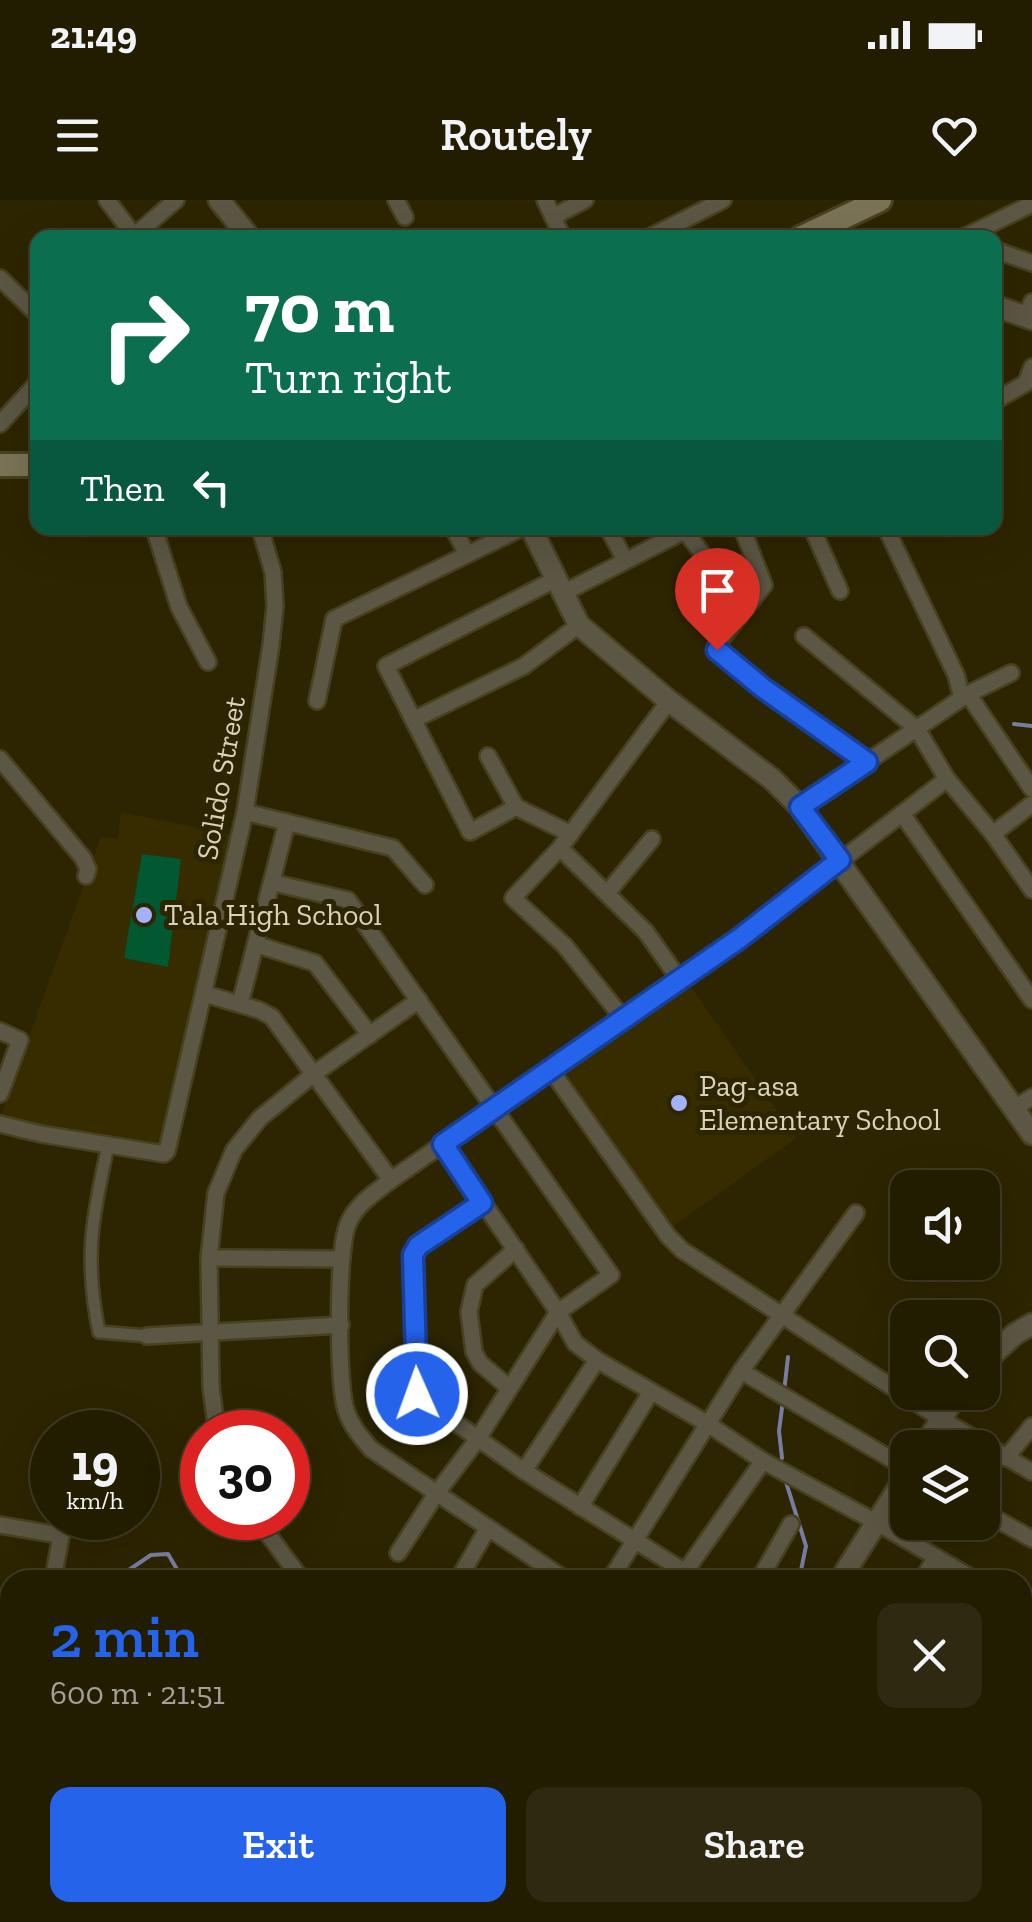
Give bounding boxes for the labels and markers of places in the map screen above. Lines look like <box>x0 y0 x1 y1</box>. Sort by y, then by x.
pin <box>675 548 760 651</box>
place label: Tala High School <box>164 897 382 933</box>
marker: Tala High School <box>133 904 155 926</box>
place label: Pag-asa Elementary School <box>699 1068 941 1138</box>
marker: Pag-asa Elementary School <box>668 1092 690 1114</box>

